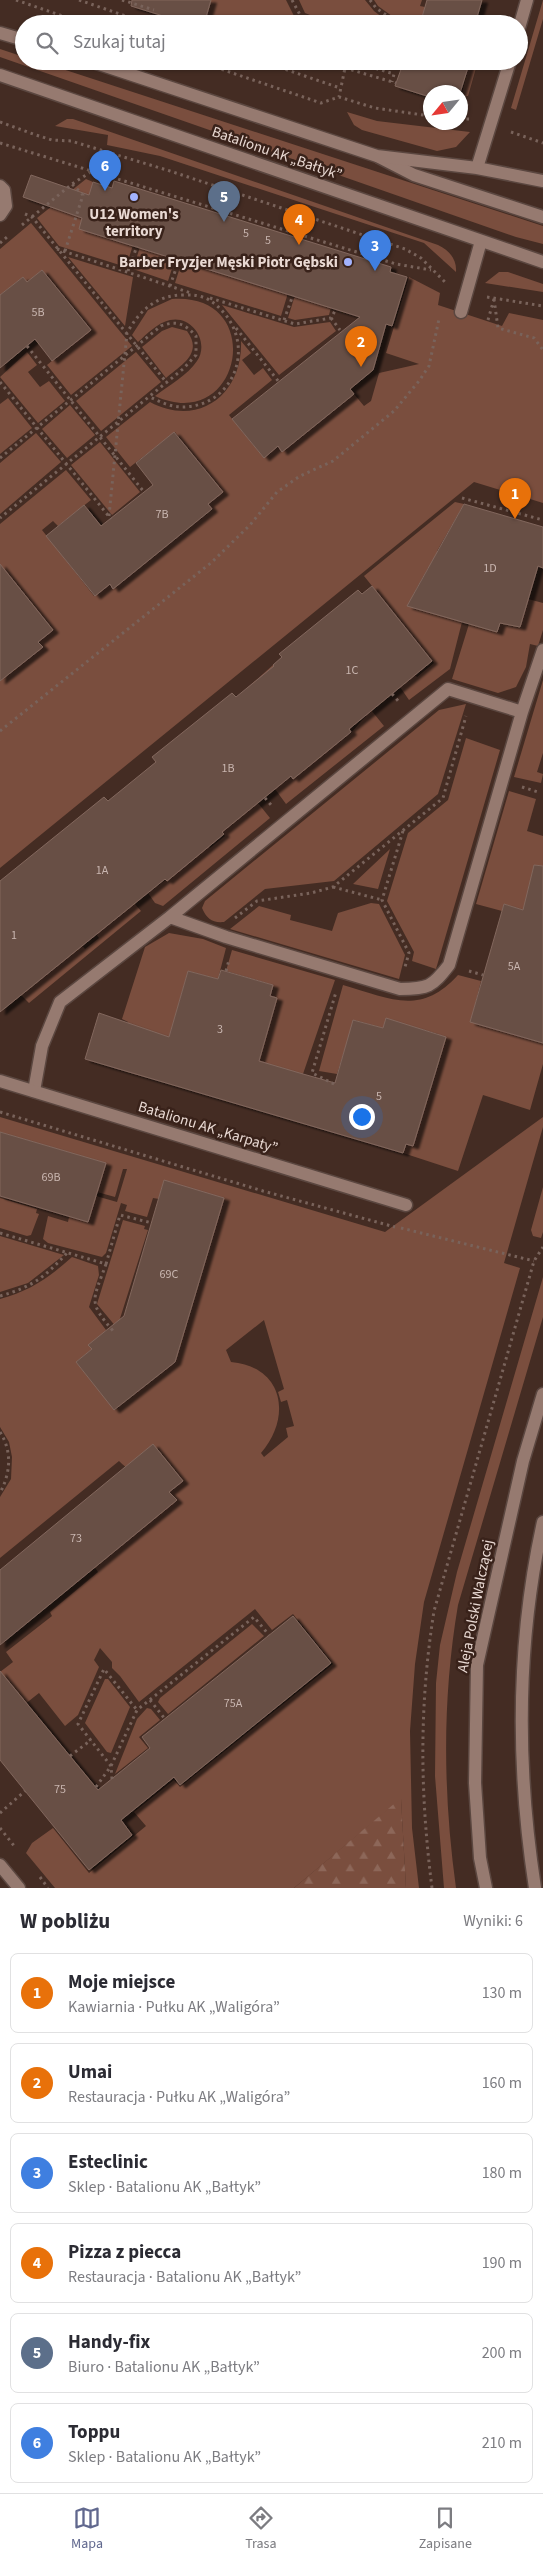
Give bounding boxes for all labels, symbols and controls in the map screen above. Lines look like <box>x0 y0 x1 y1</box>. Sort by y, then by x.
search box <box>15 15 528 70</box>
icon: search <box>33 29 61 57</box>
text: Szukaj tutaj <box>73 29 166 56</box>
north arrow <box>423 85 468 130</box>
street label: Batalionu AK „Bałtyk” <box>209 121 345 186</box>
pin: 6 <box>89 150 121 191</box>
pin: 5 <box>208 181 240 222</box>
marker: U12 Women's territory <box>128 191 140 203</box>
place label: U12 Women's territory <box>89 204 179 242</box>
pin: 4 <box>283 204 315 245</box>
house number: 5 <box>243 225 249 242</box>
pin: 3 <box>359 230 391 271</box>
house number: 5 <box>265 232 271 249</box>
place label: Barber Fryzjer Męski Piotr Gębski <box>119 252 338 273</box>
marker: Barber Fryzjer Męski Piotr Gębski <box>342 256 354 268</box>
house number: 5B <box>31 304 45 321</box>
pin: 2 <box>345 326 377 367</box>
pin: 1 <box>499 478 531 519</box>
house number: 7B <box>155 506 169 523</box>
house number: 1D <box>483 560 497 577</box>
house number: 1C <box>346 662 359 679</box>
house number: 1B <box>221 760 235 777</box>
house number: 1A <box>96 862 109 879</box>
house number: 1 <box>11 927 17 944</box>
house number: 5A <box>508 958 521 975</box>
house number: 3 <box>217 1021 223 1038</box>
house number: 5 <box>376 1088 382 1105</box>
street label: Batalionu AK „Karpaty” <box>135 1096 280 1159</box>
your location <box>349 1104 375 1130</box>
house number: 69B <box>42 1169 60 1186</box>
house number: 69C <box>160 1266 179 1283</box>
house number: 73 <box>70 1530 82 1547</box>
street label: Aleja Polski Walczącej <box>452 1538 499 1674</box>
house number: 75A <box>224 1695 243 1712</box>
house number: 75 <box>54 1781 66 1798</box>
text: W pobliżu <box>20 1906 110 1936</box>
text: Wyniki: 6 <box>463 1910 523 1932</box>
text: Moje miejsce <box>68 1969 175 1996</box>
text: 1 <box>33 1982 41 2004</box>
text: 130 m <box>482 1982 522 2004</box>
text: Kawiarnia · Pułku AK „Waligóra” <box>68 1996 280 2018</box>
text: Umai <box>68 2059 112 2086</box>
text: 2 <box>33 2072 41 2094</box>
text: 160 m <box>482 2072 522 2094</box>
text: Restauracja · Pułku AK „Waligóra” <box>68 2086 290 2108</box>
text: Esteclinic <box>68 2149 148 2176</box>
text: 3 <box>33 2162 41 2184</box>
text: 180 m <box>482 2162 522 2184</box>
text: Sklep · Batalionu AK „Bałtyk” <box>68 2176 261 2198</box>
text: Pizza z piecca <box>68 2239 181 2266</box>
text: 4 <box>33 2252 41 2274</box>
text: 190 m <box>482 2252 522 2274</box>
text: Restauracja · Batalionu AK „Bałtyk” <box>68 2266 301 2288</box>
text: Handy-fix <box>68 2329 150 2356</box>
text: 5 <box>33 2342 41 2364</box>
text: 200 m <box>482 2342 522 2364</box>
text: Biuro · Batalionu AK „Bałtyk” <box>68 2356 260 2378</box>
text: Toppu <box>68 2419 120 2446</box>
text: 6 <box>33 2432 41 2454</box>
text: 210 m <box>482 2432 522 2454</box>
text: Sklep · Batalionu AK „Bałtyk” <box>68 2446 261 2468</box>
tab: Mapa <box>71 2504 103 2554</box>
tab: Trasa <box>245 2504 277 2554</box>
tab: Zapisane <box>419 2504 472 2554</box>

